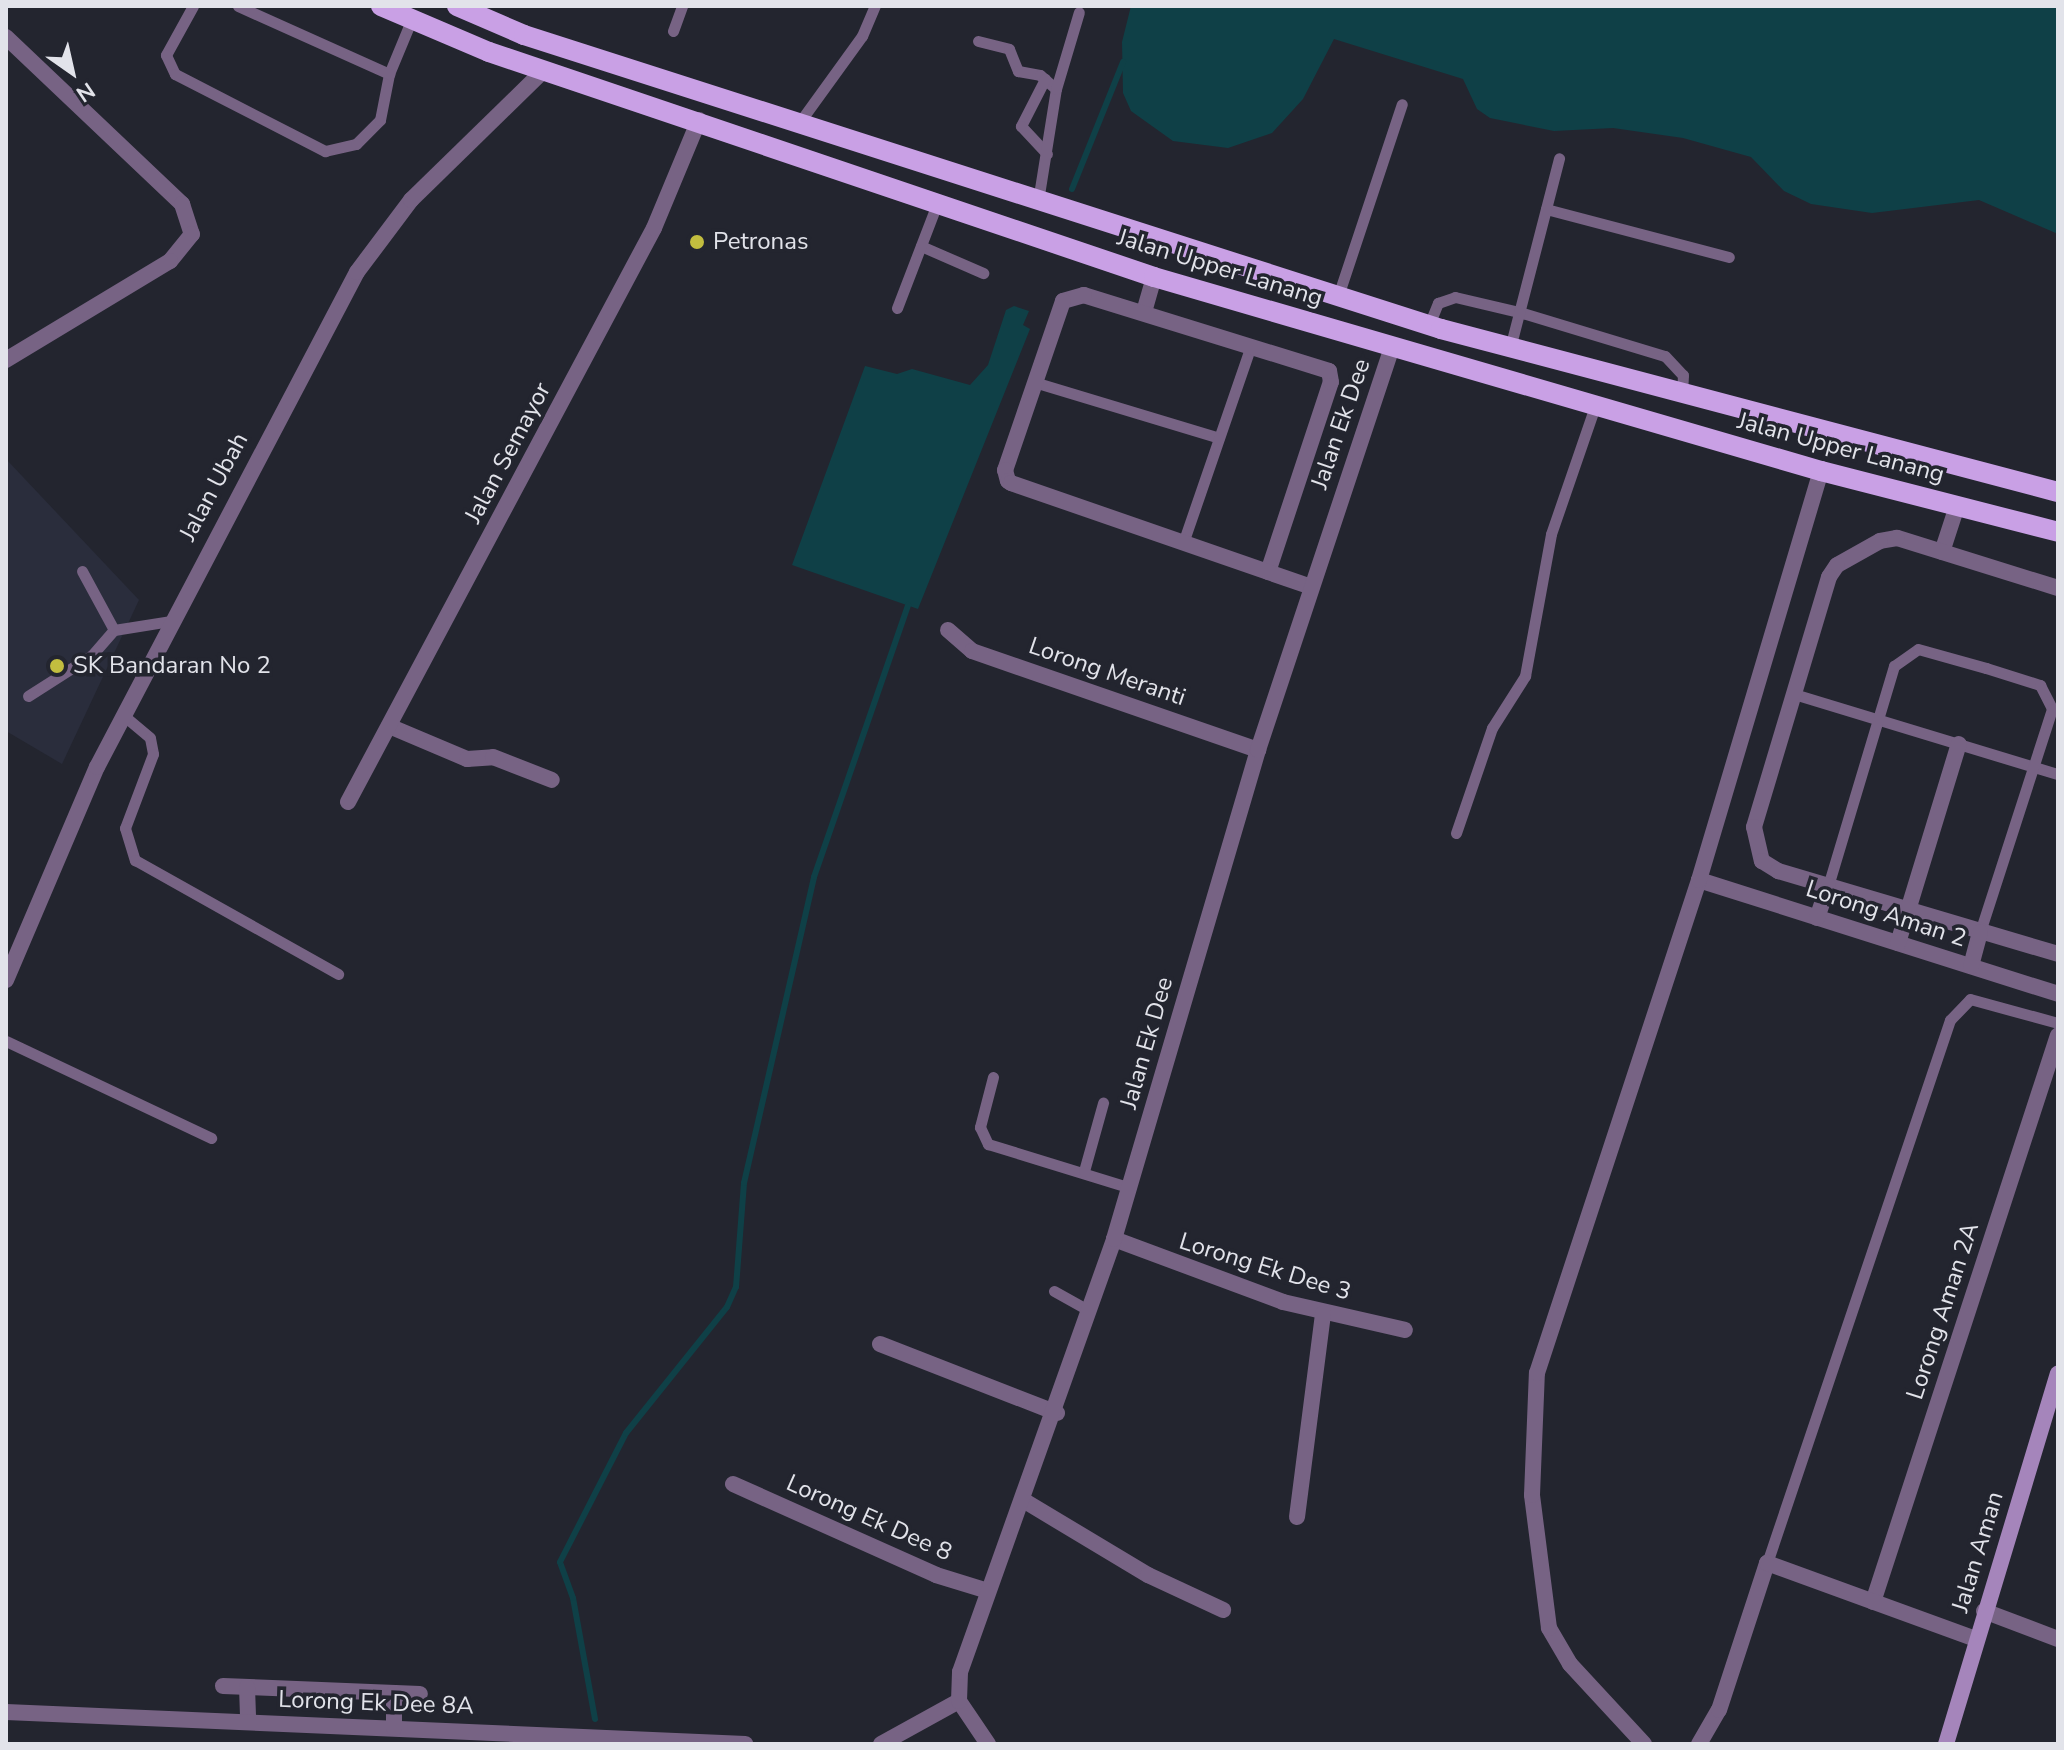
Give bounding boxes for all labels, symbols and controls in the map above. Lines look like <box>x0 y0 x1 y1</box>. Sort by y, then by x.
north arrow <box>32 32 112 112</box>
text: N <box>70 75 101 109</box>
street label: Jalan Upper Lanang <box>1114 223 1326 313</box>
place label: Petronas <box>713 228 808 256</box>
marker: Petronas <box>688 233 706 251</box>
street label: Jalan Ek Dee <box>1305 355 1377 493</box>
street label: Jalan Semayor <box>459 378 557 528</box>
street label: Jalan Upper Lanang <box>1734 407 1948 489</box>
street label: Jalan Ubah <box>174 428 254 546</box>
street label: Lorong Meranti <box>1025 632 1189 712</box>
place label: SK Bandaran No 2 <box>73 652 271 680</box>
marker: SK Bandaran No 2 <box>48 657 66 675</box>
street label: Lorong Aman 2 <box>1802 875 1970 953</box>
street label: Jalan Ek Dee <box>1114 974 1180 1112</box>
street label: Lorong Aman 2A <box>1901 1219 1985 1403</box>
street label: Lorong Ek Dee 3 <box>1176 1227 1354 1307</box>
street label: Lorong Ek Dee 8 <box>782 1469 956 1567</box>
street label: Jalan Aman <box>1946 1488 2010 1616</box>
street label: Lorong Ek Dee 8A <box>278 1685 474 1721</box>

